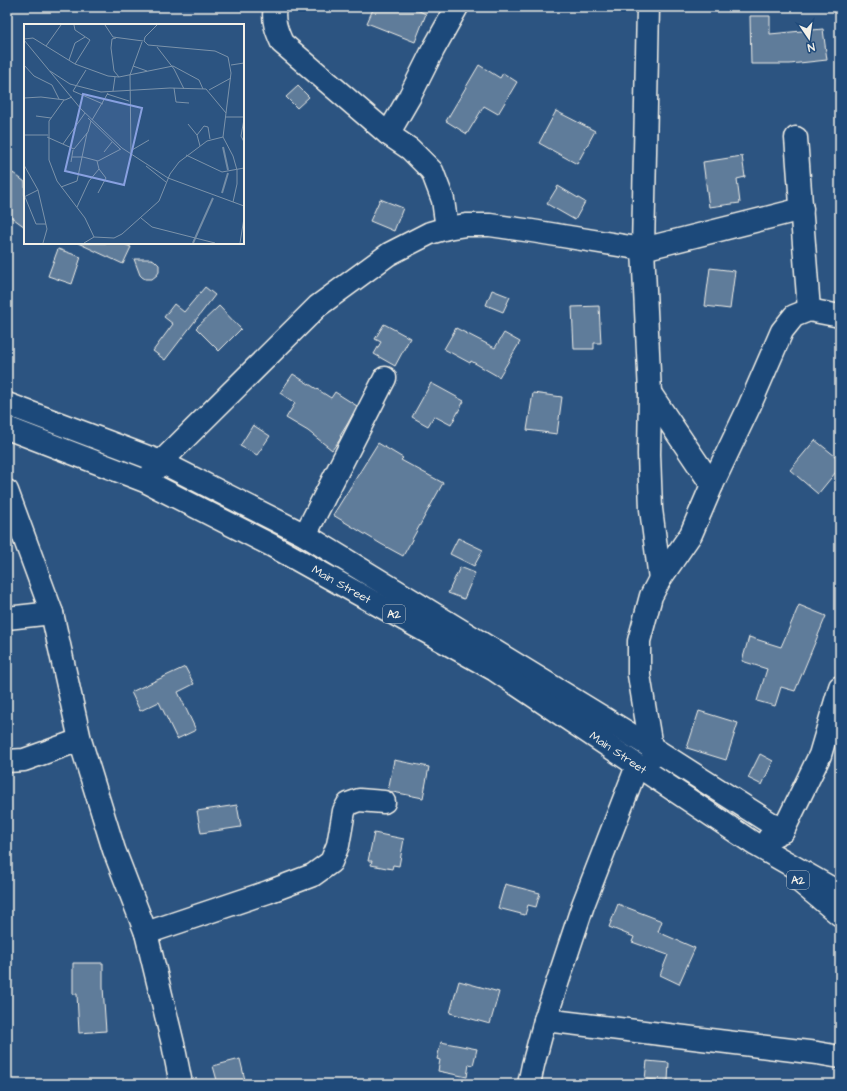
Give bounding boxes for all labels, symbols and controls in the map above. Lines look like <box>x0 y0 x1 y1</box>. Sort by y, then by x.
north arrow <box>789 18 829 58</box>
inset map <box>24 24 244 244</box>
text: N <box>806 39 816 55</box>
street label: Main Street <box>309 561 375 608</box>
road number: A2 <box>383 605 405 623</box>
street label: Main Street <box>586 727 650 778</box>
road number: A2 <box>787 871 809 889</box>

